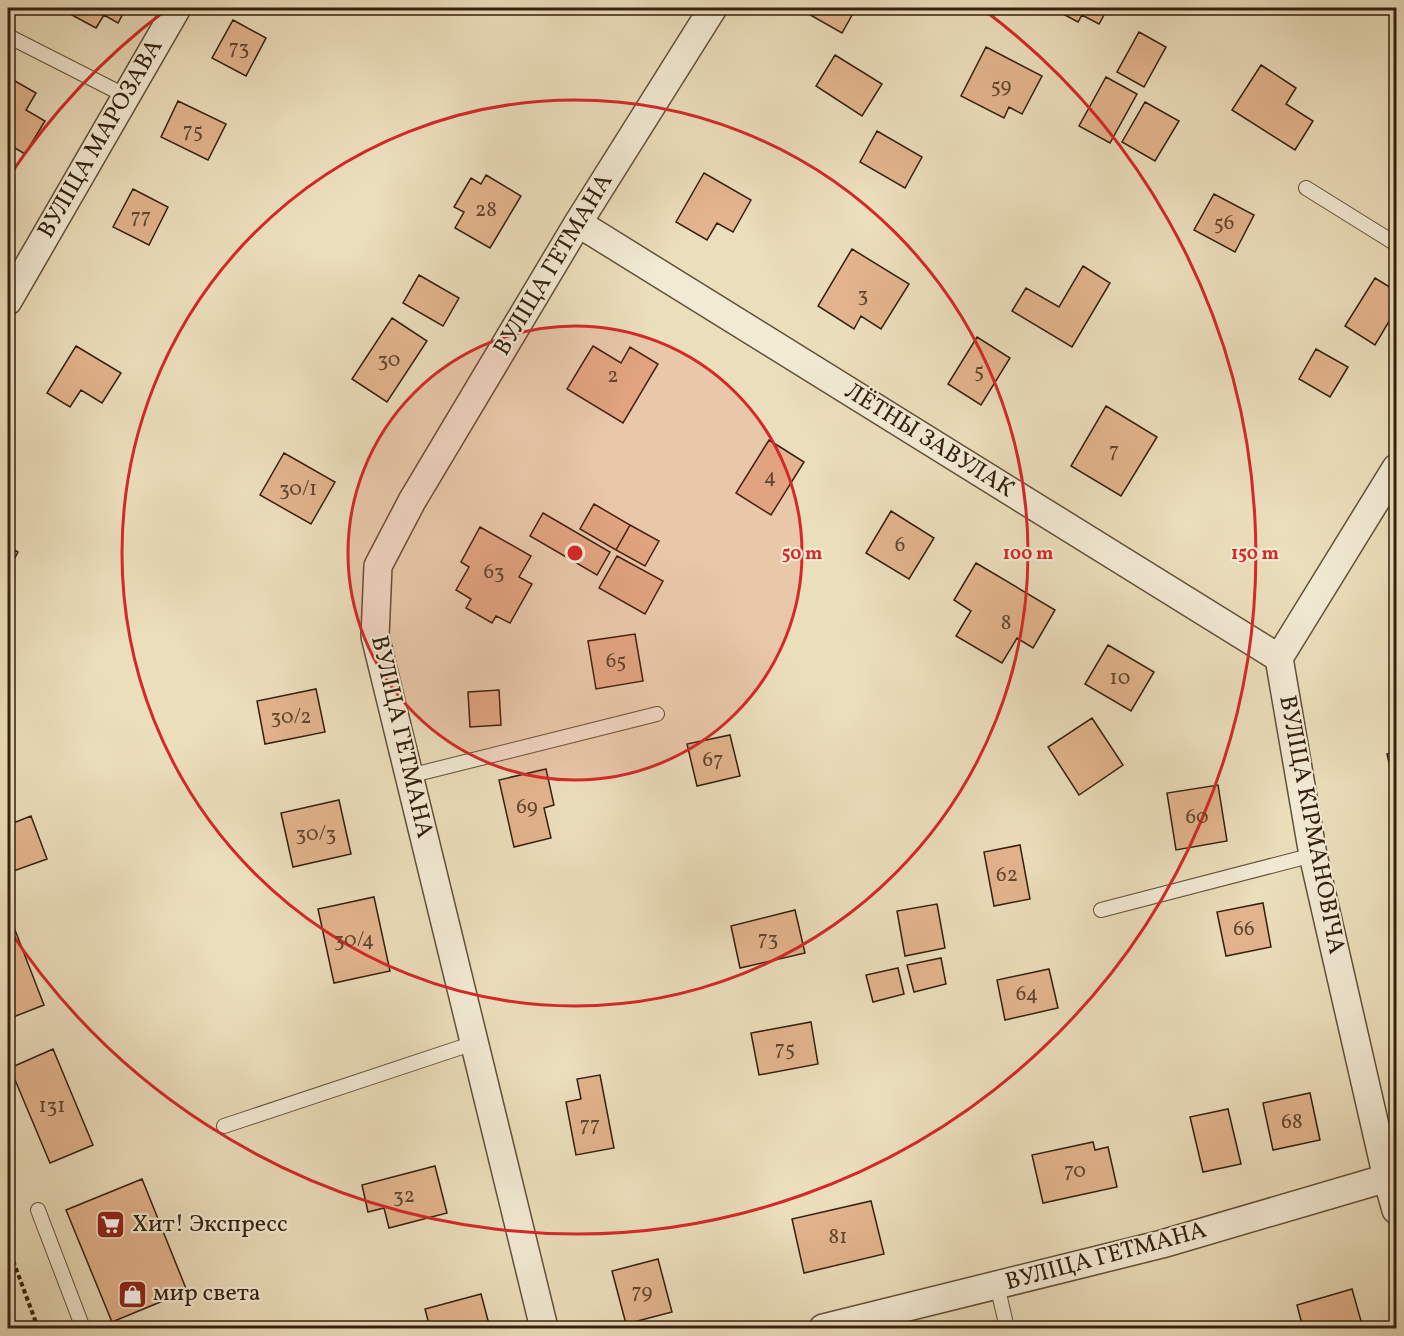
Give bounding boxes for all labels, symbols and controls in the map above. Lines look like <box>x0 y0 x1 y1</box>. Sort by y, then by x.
street label: ВУЛІЦА МАРОЗАВА <box>30 33 172 245</box>
house number: 73 <box>229 34 249 63</box>
house number: 59 <box>991 72 1011 101</box>
house number: 75 <box>183 117 203 146</box>
street label: ВУЛІЦА ГЕТМАНА <box>486 167 622 363</box>
house number: 28 <box>475 196 497 225</box>
house number: 77 <box>131 203 151 232</box>
house number: 56 <box>1214 209 1234 238</box>
house number: 3 <box>858 281 868 310</box>
house number: 30 <box>378 346 400 375</box>
house number: 5 <box>974 357 984 386</box>
house number: 2 <box>607 362 619 391</box>
street label: ЛЁТНЫ ЗАВУЛАК <box>838 375 1020 507</box>
house number: 7 <box>1109 437 1119 466</box>
house number: 4 <box>764 463 776 492</box>
house number: 30/1 <box>279 475 317 504</box>
house number: 6 <box>895 531 905 560</box>
text: 50 m <box>782 542 822 567</box>
text: 100 m <box>1003 542 1053 567</box>
text: 150 m <box>1231 542 1279 567</box>
centre of rings <box>565 543 585 563</box>
house number: 63 <box>483 558 505 587</box>
house number: 8 <box>1001 609 1011 638</box>
street label: ВУЛІЦА ГЕТМАНА <box>361 632 441 842</box>
house number: 65 <box>606 647 626 676</box>
house number: 10 <box>1110 664 1130 693</box>
street label: ВУЛІЦА КІРМАНОВІЧА <box>1269 693 1353 957</box>
house number: 30/2 <box>271 703 311 732</box>
house number: 67 <box>703 746 723 775</box>
house number: 69 <box>516 793 538 822</box>
house number: 60 <box>1185 803 1209 832</box>
house number: 30/3 <box>296 820 336 849</box>
house number: 62 <box>996 861 1018 890</box>
house number: 66 <box>1233 915 1255 944</box>
house number: 73 <box>758 925 778 954</box>
house number: 30/4 <box>334 926 374 955</box>
house number: 64 <box>1016 980 1038 1009</box>
house number: 75 <box>775 1035 795 1064</box>
house number: 131 <box>38 1092 66 1121</box>
house number: 68 <box>1281 1108 1303 1137</box>
house number: 77 <box>580 1111 600 1140</box>
house number: 70 <box>1064 1157 1086 1186</box>
house number: 32 <box>393 1182 415 1211</box>
place label: Хит! Экспресс <box>132 1208 288 1242</box>
supermarket icon: Хит! Экспресс <box>95 1209 127 1241</box>
street label: ВУЛІЦА ГЕТМАНА <box>1001 1214 1211 1300</box>
house number: 81 <box>829 1223 847 1252</box>
place label: мир света <box>153 1277 261 1311</box>
shop icon: мир света <box>116 1278 148 1310</box>
house number: 79 <box>632 1278 653 1307</box>

